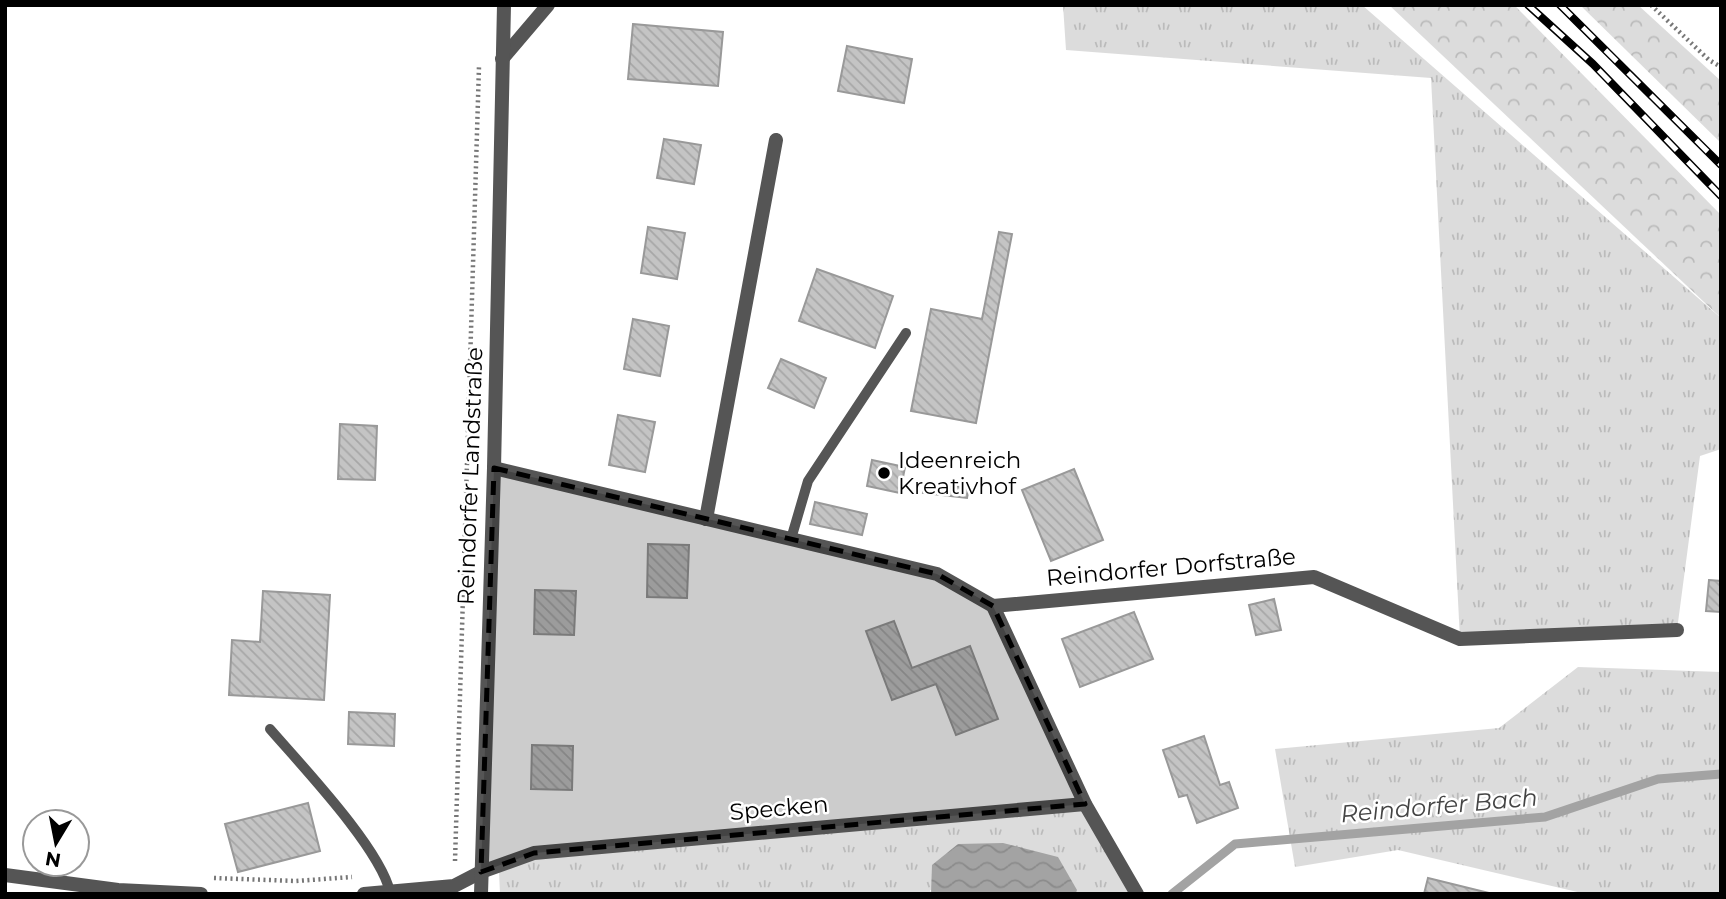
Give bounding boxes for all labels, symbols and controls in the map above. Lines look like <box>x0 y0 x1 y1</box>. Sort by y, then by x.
street label: Reindorfer Landstraße <box>452 347 488 605</box>
place label: Ideenreich Kreativhof <box>898 446 1021 500</box>
marker: Ideenreich Kreativhof <box>876 465 892 481</box>
street label: Reindorfer Dorfstraße <box>1045 542 1297 592</box>
water label: Reindorfer Bach <box>1339 782 1539 829</box>
street label: Specken <box>728 790 830 826</box>
north arrow <box>21 808 91 878</box>
text: N <box>44 847 63 872</box>

